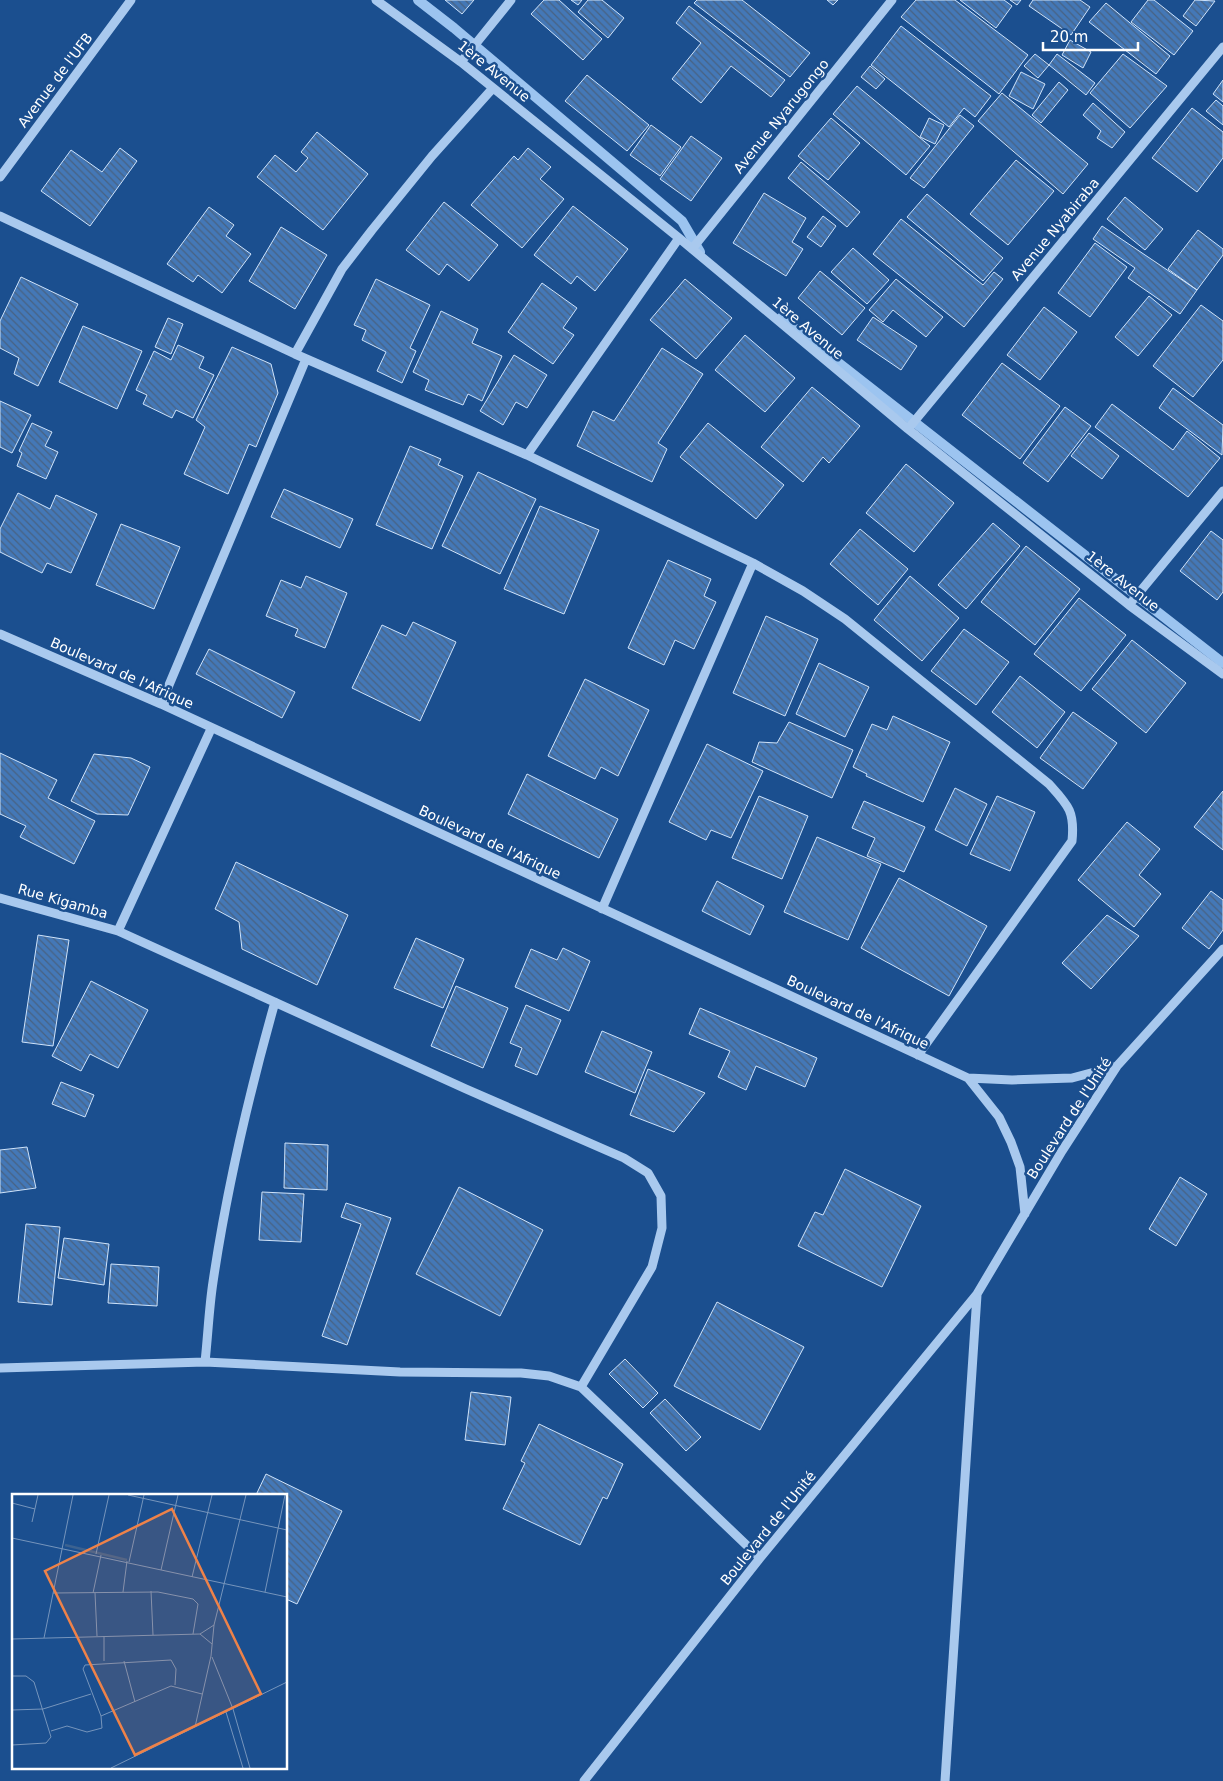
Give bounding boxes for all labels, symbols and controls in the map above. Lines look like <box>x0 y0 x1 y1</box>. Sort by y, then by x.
scale bar <box>1043 20 1138 52</box>
text: 20 m <box>1050 28 1088 46</box>
street label: Avenue de l'UFB <box>14 30 96 130</box>
street label: 1ère Avenue <box>455 37 533 105</box>
street label: Avenue Nyarugongo <box>730 56 832 176</box>
street label: Avenue Nyabiraba <box>1008 175 1102 283</box>
street label: 1ère Avenue <box>769 294 847 362</box>
street label: 1ère Avenue <box>1083 548 1163 614</box>
street label: Boulevard de l'Afrique <box>48 634 196 712</box>
street label: Boulevard de l'Afrique <box>416 802 564 882</box>
street label: Rue Kigamba <box>16 881 110 921</box>
street label: Boulevard de l'Afrique <box>784 972 932 1052</box>
street label: Boulevard de l'Unité <box>1024 1054 1114 1182</box>
street label: Boulevard de l'Unité <box>717 1468 819 1588</box>
inset map <box>12 1494 288 1768</box>

